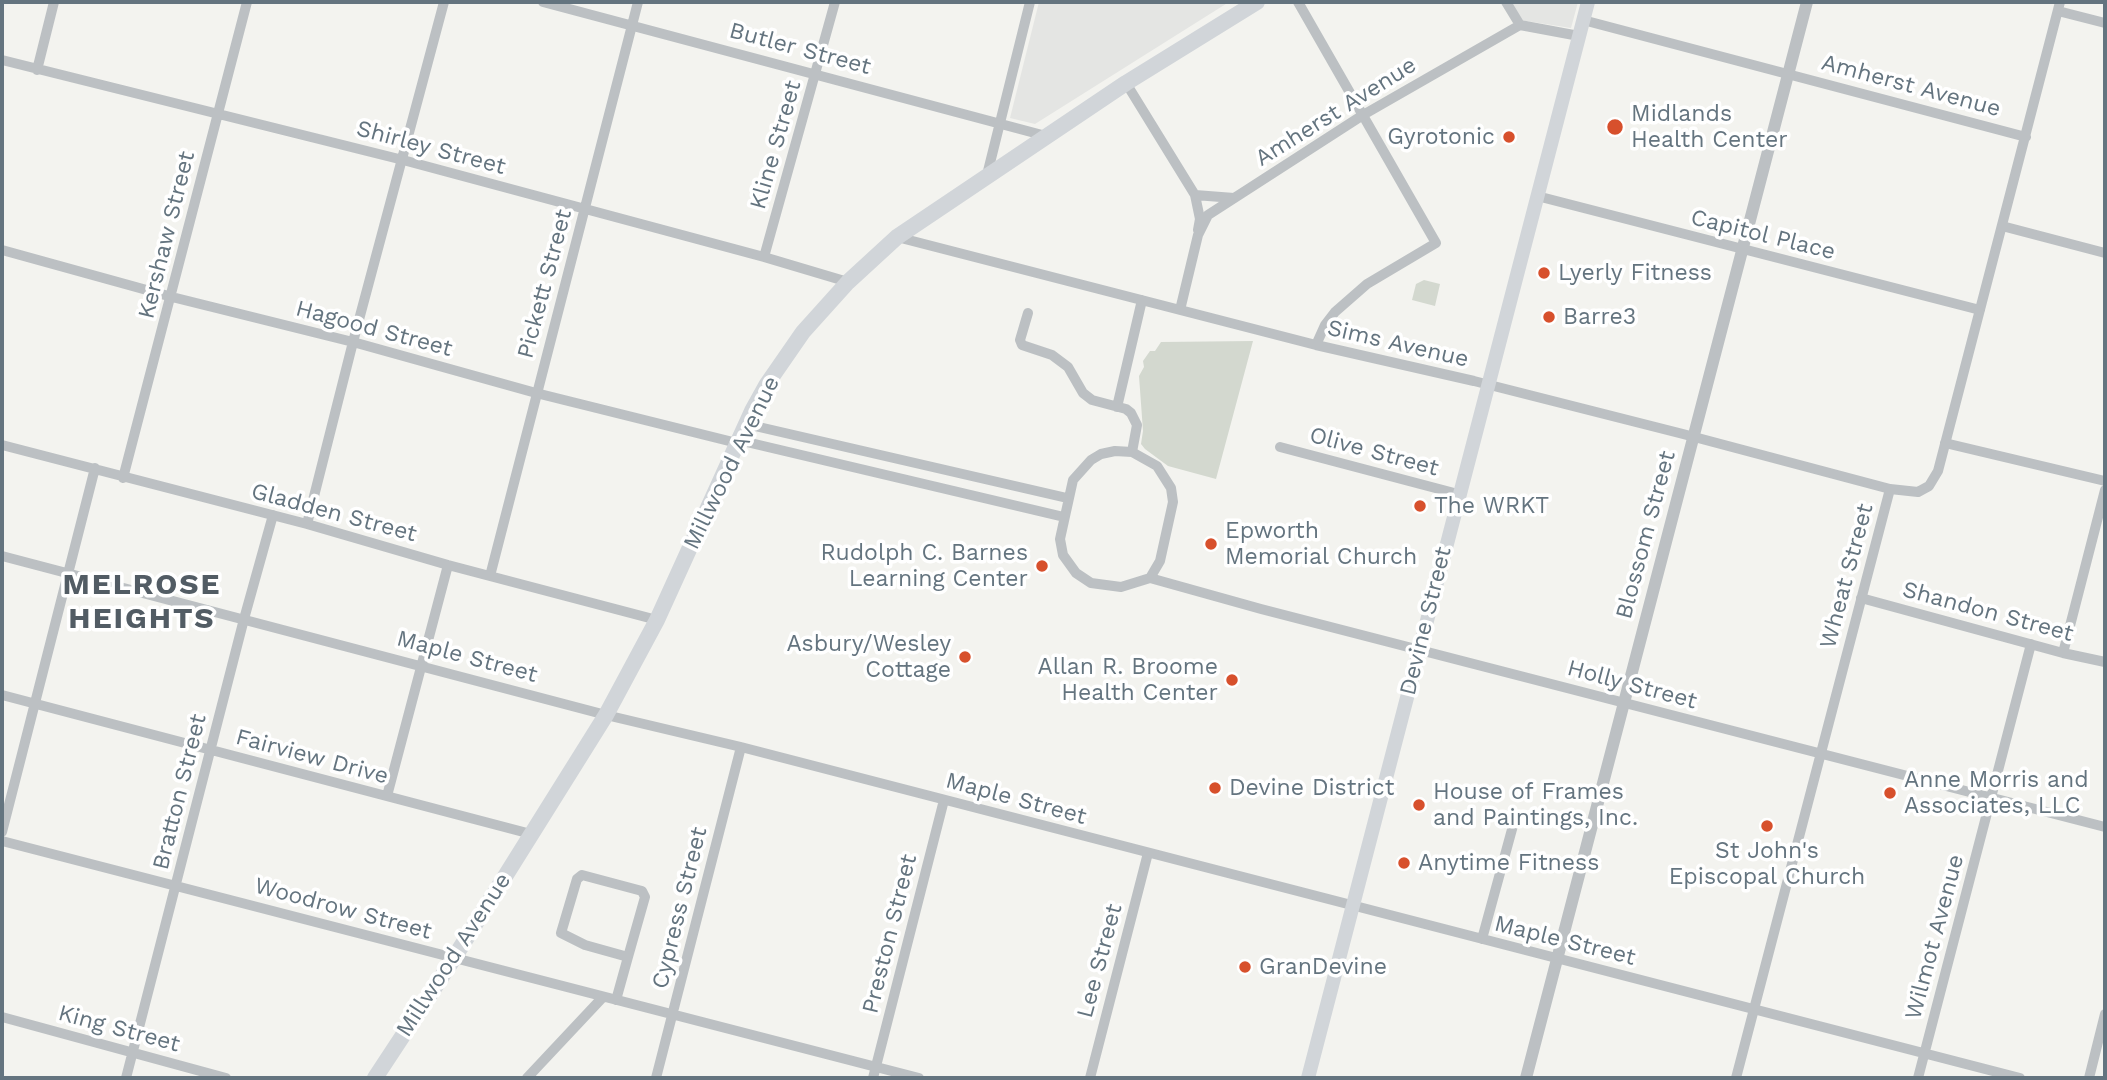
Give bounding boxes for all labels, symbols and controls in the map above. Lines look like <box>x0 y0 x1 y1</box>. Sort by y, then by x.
street label: Butler Street <box>726 17 874 81</box>
street label: Amherst Avenue <box>1818 49 2004 123</box>
street label: Amherst Avenue <box>1250 51 1422 173</box>
street label: Kline Street <box>744 77 808 213</box>
place label: Midlands Health Center <box>1631 100 1788 154</box>
street label: Shirley Street <box>353 115 509 181</box>
marker: Midlands Health Center <box>1605 117 1625 137</box>
place label: Gyrotonic <box>1387 123 1495 151</box>
marker: Gyrotonic <box>1501 129 1517 145</box>
street label: Kershaw Street <box>133 148 201 322</box>
street label: Capitol Place <box>1688 204 1838 266</box>
street label: Pickett Street <box>512 206 578 362</box>
place label: Lyerly Fitness <box>1558 259 1712 287</box>
marker: Lyerly Fitness <box>1536 265 1552 281</box>
street label: Hagood Street <box>293 295 455 363</box>
place label: Barre3 <box>1563 303 1636 331</box>
marker: Barre3 <box>1541 309 1557 325</box>
street label: Sims Avenue <box>1325 314 1471 374</box>
street label: Millwood Avenue <box>678 372 786 554</box>
street label: Olive Street <box>1306 422 1442 482</box>
street label: Blossom Street <box>1610 448 1682 622</box>
street label: Gladden Street <box>248 478 420 548</box>
place label: The WRKT <box>1434 492 1549 520</box>
marker: The WRKT <box>1412 498 1428 514</box>
street label: Wheat Street <box>1814 501 1880 651</box>
place label: Epworth Memorial Church <box>1225 517 1417 571</box>
marker: Epworth Memorial Church <box>1203 536 1219 552</box>
place label: Rudolph C. Barnes Learning Center <box>820 539 1028 593</box>
street label: Devine Street <box>1394 544 1458 698</box>
marker: Rudolph C. Barnes Learning Center <box>1034 558 1050 574</box>
district label: MELROSE HEIGHTS <box>63 567 221 638</box>
street label: Shandon Street <box>1900 576 2076 648</box>
street label: Maple Street <box>394 625 540 689</box>
place label: Asbury/Wesley Cottage <box>787 630 951 684</box>
marker: Asbury/Wesley Cottage <box>957 649 973 665</box>
place label: Allan R. Broome Health Center <box>1038 653 1218 707</box>
street label: Holly Street <box>1564 654 1700 716</box>
marker: Allan R. Broome Health Center <box>1224 672 1240 688</box>
street label: Bratton Street <box>147 711 213 873</box>
street label: Fairview Drive <box>233 723 391 791</box>
place label: Anne Morris and Associates, LLC <box>1904 766 2089 820</box>
street label: Maple Street <box>943 767 1089 831</box>
place label: Devine District <box>1229 774 1394 802</box>
place label: House of Frames and Paintings, Inc. <box>1433 778 1638 832</box>
marker: Devine District <box>1207 780 1223 796</box>
marker: Anne Morris and Associates, LLC <box>1882 785 1898 801</box>
marker: House of Frames and Paintings, Inc. <box>1411 797 1427 813</box>
marker: St John's Episcopal Church <box>1759 818 1775 834</box>
street label: Cypress Street <box>647 824 713 992</box>
place label: St John's Episcopal Church <box>1669 837 1865 891</box>
place label: Anytime Fitness <box>1418 849 1599 877</box>
street label: Preston Street <box>857 851 923 1017</box>
street label: Wilmot Avenue <box>1900 852 1970 1022</box>
marker: Anytime Fitness <box>1396 855 1412 871</box>
street label: Millwood Avenue <box>391 868 517 1042</box>
street label: Woodrow Street <box>251 872 435 946</box>
street label: Lee Street <box>1072 901 1128 1021</box>
street label: Maple Street <box>1492 910 1638 972</box>
place label: GranDevine <box>1259 953 1387 981</box>
marker: GranDevine <box>1237 959 1253 975</box>
street label: King Street <box>55 1000 183 1058</box>

